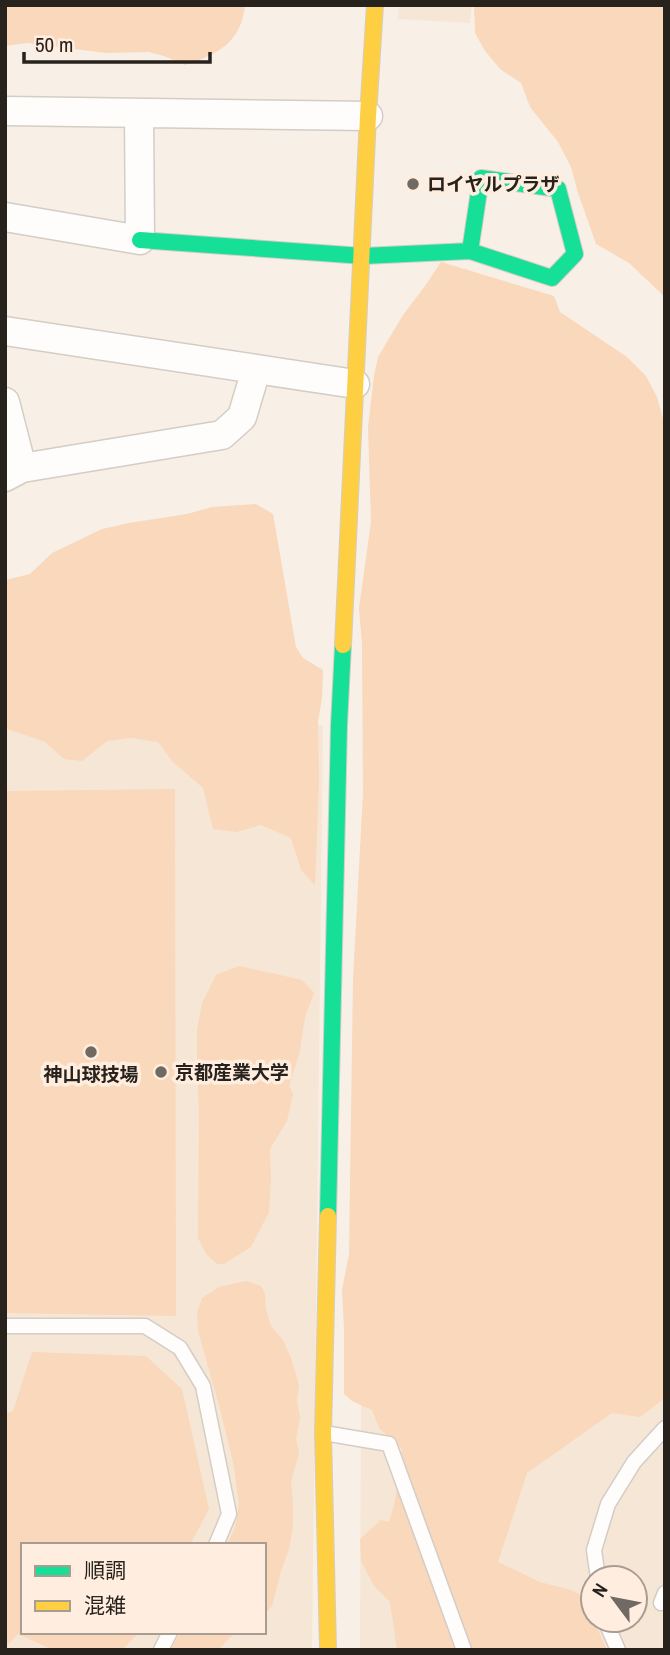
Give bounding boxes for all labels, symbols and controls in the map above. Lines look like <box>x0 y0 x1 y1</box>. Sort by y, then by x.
scale bar <box>24 21 210 65</box>
text: 50 m <box>35 30 73 59</box>
place label: ロイヤルプラザ <box>427 171 559 197</box>
marker: ロイヤルプラザ <box>405 176 421 192</box>
marker: 神山球技場 <box>83 1044 99 1060</box>
place label: 京都産業大学 <box>175 1059 289 1085</box>
place label: 神山球技場 <box>43 1061 139 1087</box>
marker: 京都産業大学 <box>153 1064 169 1080</box>
legend <box>21 1543 266 1634</box>
text: 順調 <box>84 1556 126 1585</box>
north arrow <box>579 1564 649 1634</box>
text: N <box>586 1578 614 1602</box>
text: 混雑 <box>84 1591 126 1620</box>

